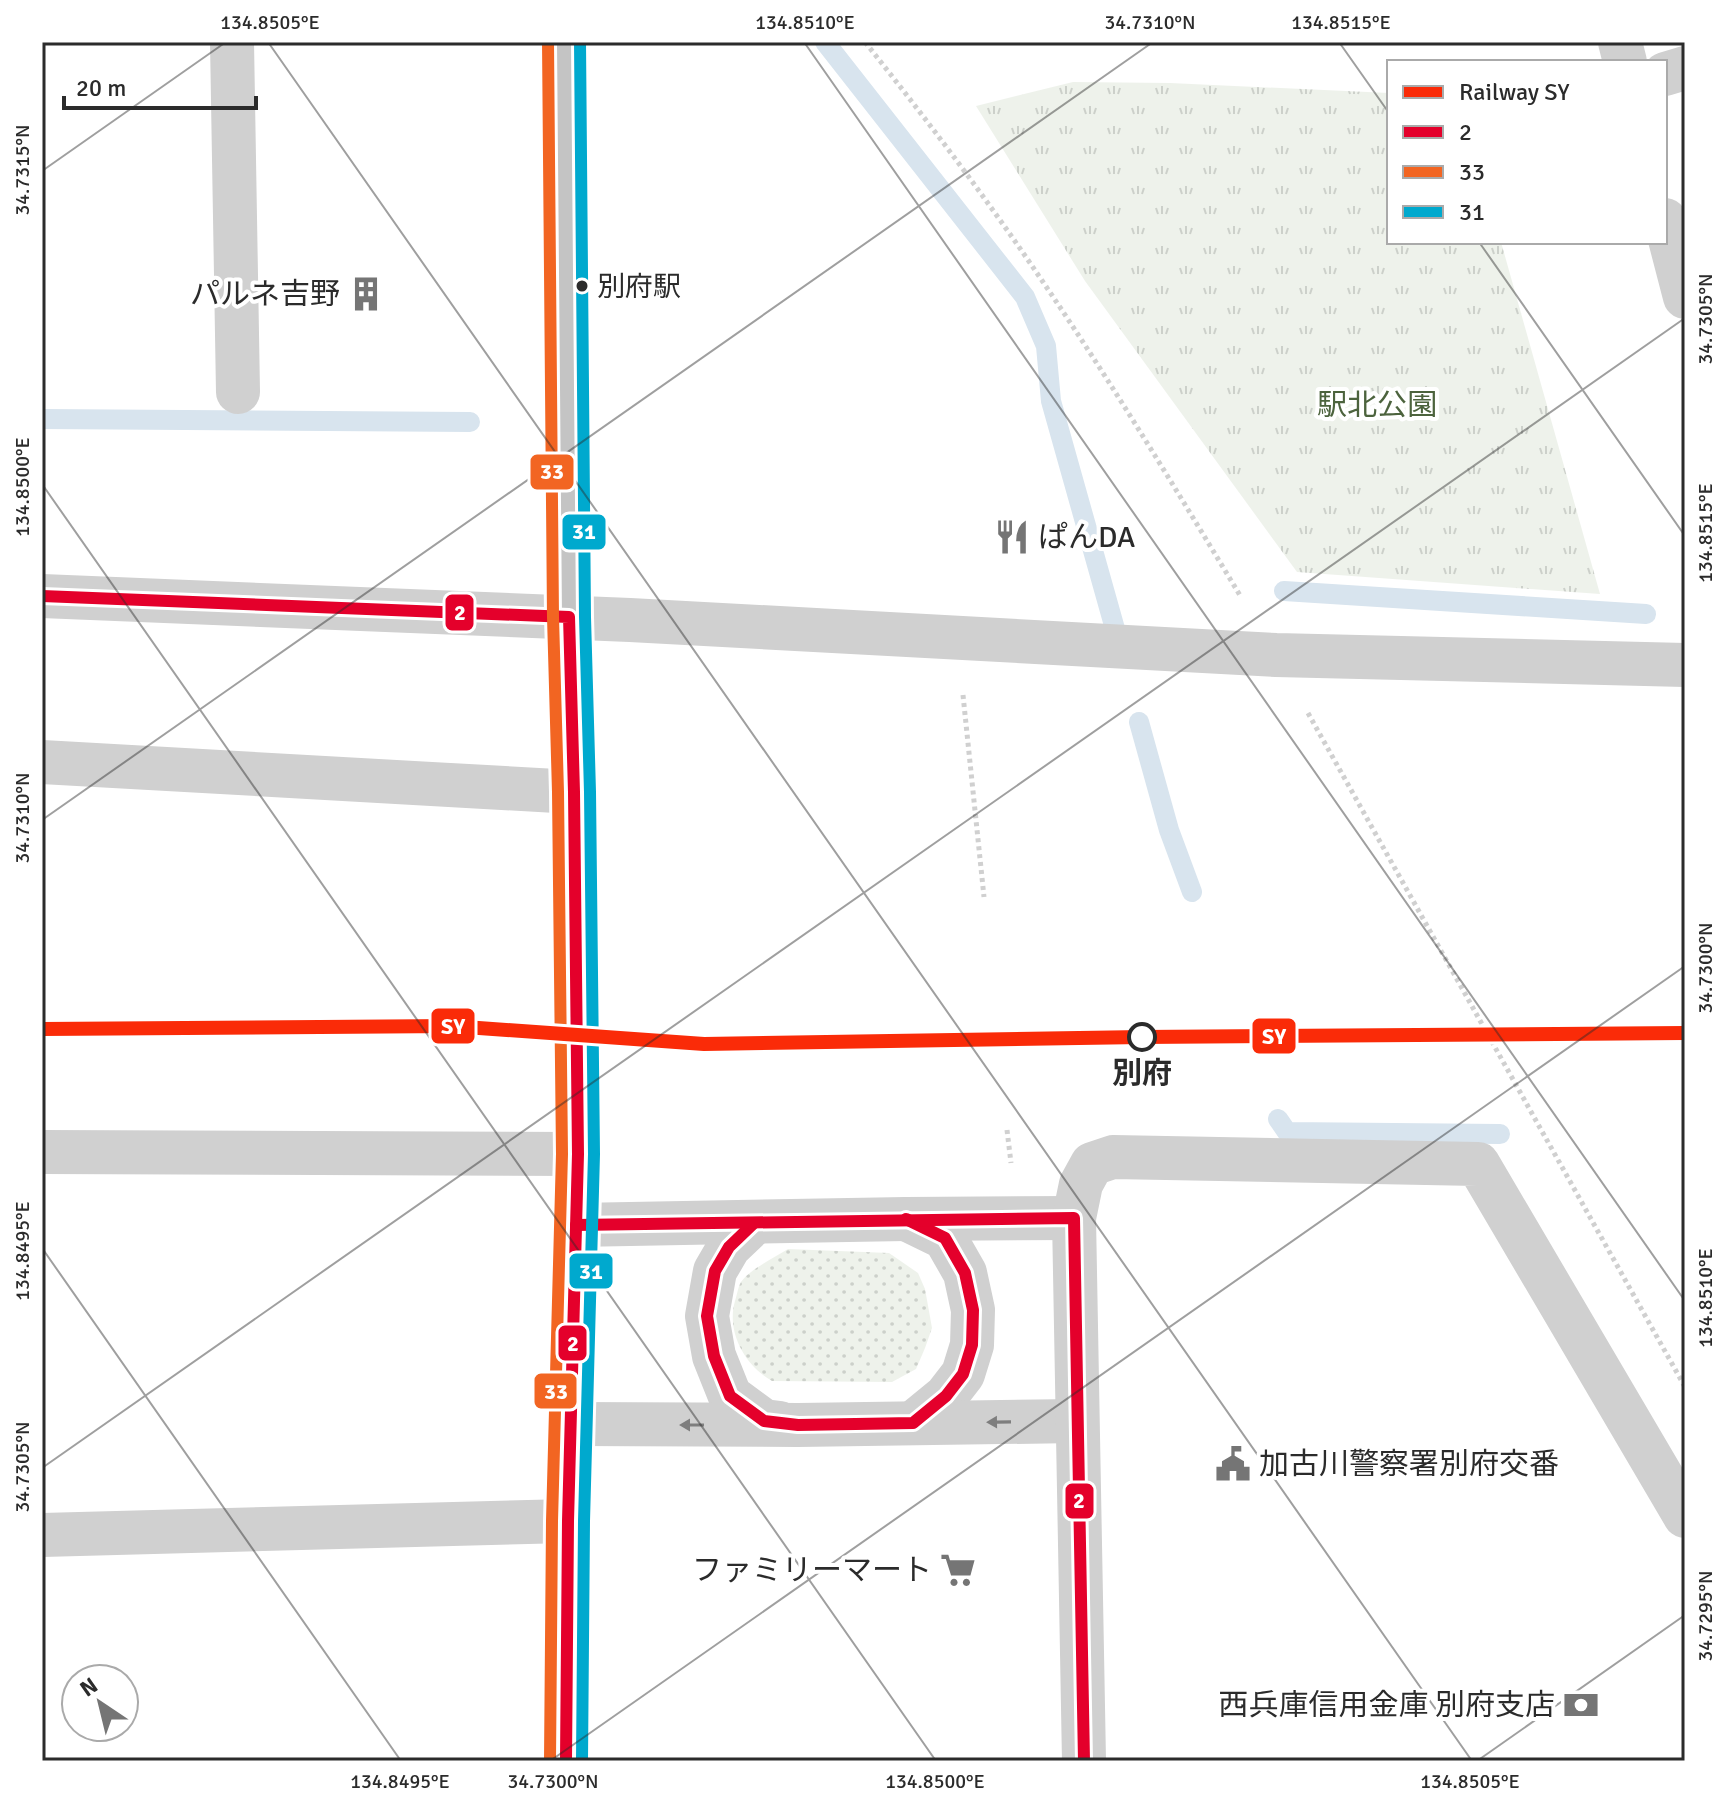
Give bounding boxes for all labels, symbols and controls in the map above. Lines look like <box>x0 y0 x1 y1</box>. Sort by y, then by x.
text: 134.8505°E <box>220 10 320 35</box>
text: 134.8510°E <box>755 10 855 35</box>
text: 34.7310°N <box>1104 10 1196 35</box>
text: 134.8515°E <box>1291 10 1391 35</box>
scale bar <box>64 60 256 110</box>
legend <box>1387 60 1667 244</box>
text: 20 m <box>76 73 126 103</box>
text: Railway SY <box>1459 77 1570 107</box>
text: 2 <box>1459 117 1472 147</box>
text: 34.7315°N <box>10 124 35 216</box>
text: 33 <box>1459 157 1485 187</box>
text: 31 <box>1459 197 1485 227</box>
place label: 別府駅 <box>597 270 681 304</box>
text: 34.7305°N <box>1693 273 1718 365</box>
building icon: パルネ吉野 <box>347 275 385 313</box>
place label: パルネ吉野 <box>190 276 340 313</box>
marker: 別府駅 <box>574 278 590 294</box>
park label: 駅北公園 <box>1317 387 1437 424</box>
text: 134.8500°E <box>10 437 35 537</box>
line badge: 33 <box>529 453 575 491</box>
text: 33 <box>540 458 564 485</box>
text: 134.8515°E <box>1693 483 1718 583</box>
line badge: 31 <box>561 513 607 551</box>
text: 31 <box>572 518 596 545</box>
restaurant icon: ぱんDA <box>993 518 1031 556</box>
place label: ぱんDA <box>1038 519 1135 556</box>
line badge: 2 <box>444 593 475 632</box>
text: 2 <box>454 599 466 626</box>
text: 34.7310°N <box>10 772 35 864</box>
text: 34.7300°N <box>1693 922 1718 1014</box>
line badge: SY <box>430 1007 476 1045</box>
text: SY <box>441 1013 465 1040</box>
line badge: SY <box>1251 1017 1297 1055</box>
marker: 別府 <box>1128 1023 1156 1051</box>
text: SY <box>1262 1023 1286 1050</box>
place label: 別府 <box>1112 1055 1172 1092</box>
text: 134.8495°E <box>10 1201 35 1301</box>
text: 134.8510°E <box>1693 1248 1718 1348</box>
line badge: 31 <box>568 1252 614 1290</box>
text: 31 <box>579 1258 603 1285</box>
line badge: 2 <box>557 1324 588 1362</box>
text: 2 <box>567 1330 579 1357</box>
line badge: 33 <box>533 1372 578 1410</box>
text: 33 <box>544 1378 568 1405</box>
one-way arrow <box>986 1415 1011 1428</box>
one-way arrow <box>679 1419 704 1431</box>
text: 34.7305°N <box>10 1421 35 1513</box>
public building icon: 加古川警察署別府交番 <box>1214 1445 1252 1483</box>
place label: 加古川警察署別府交番 <box>1259 1446 1559 1483</box>
line badge: 2 <box>1064 1482 1095 1520</box>
text: 2 <box>1073 1487 1085 1514</box>
supermarket icon: ファミリーマート <box>939 1551 977 1589</box>
place label: ファミリーマート <box>692 1552 932 1589</box>
text: 34.7295°N <box>1693 1570 1718 1662</box>
north arrow <box>60 1663 140 1743</box>
text: N <box>75 1672 103 1702</box>
bank icon: 西兵庫信用金庫 別府支店 <box>1562 1686 1600 1724</box>
place label: 西兵庫信用金庫 別府支店 <box>1218 1687 1555 1724</box>
text: 134.8495°E <box>350 1769 450 1794</box>
text: 34.7300°N <box>507 1769 599 1794</box>
text: 134.8500°E <box>885 1769 985 1794</box>
text: 134.8505°E <box>1420 1769 1520 1794</box>

